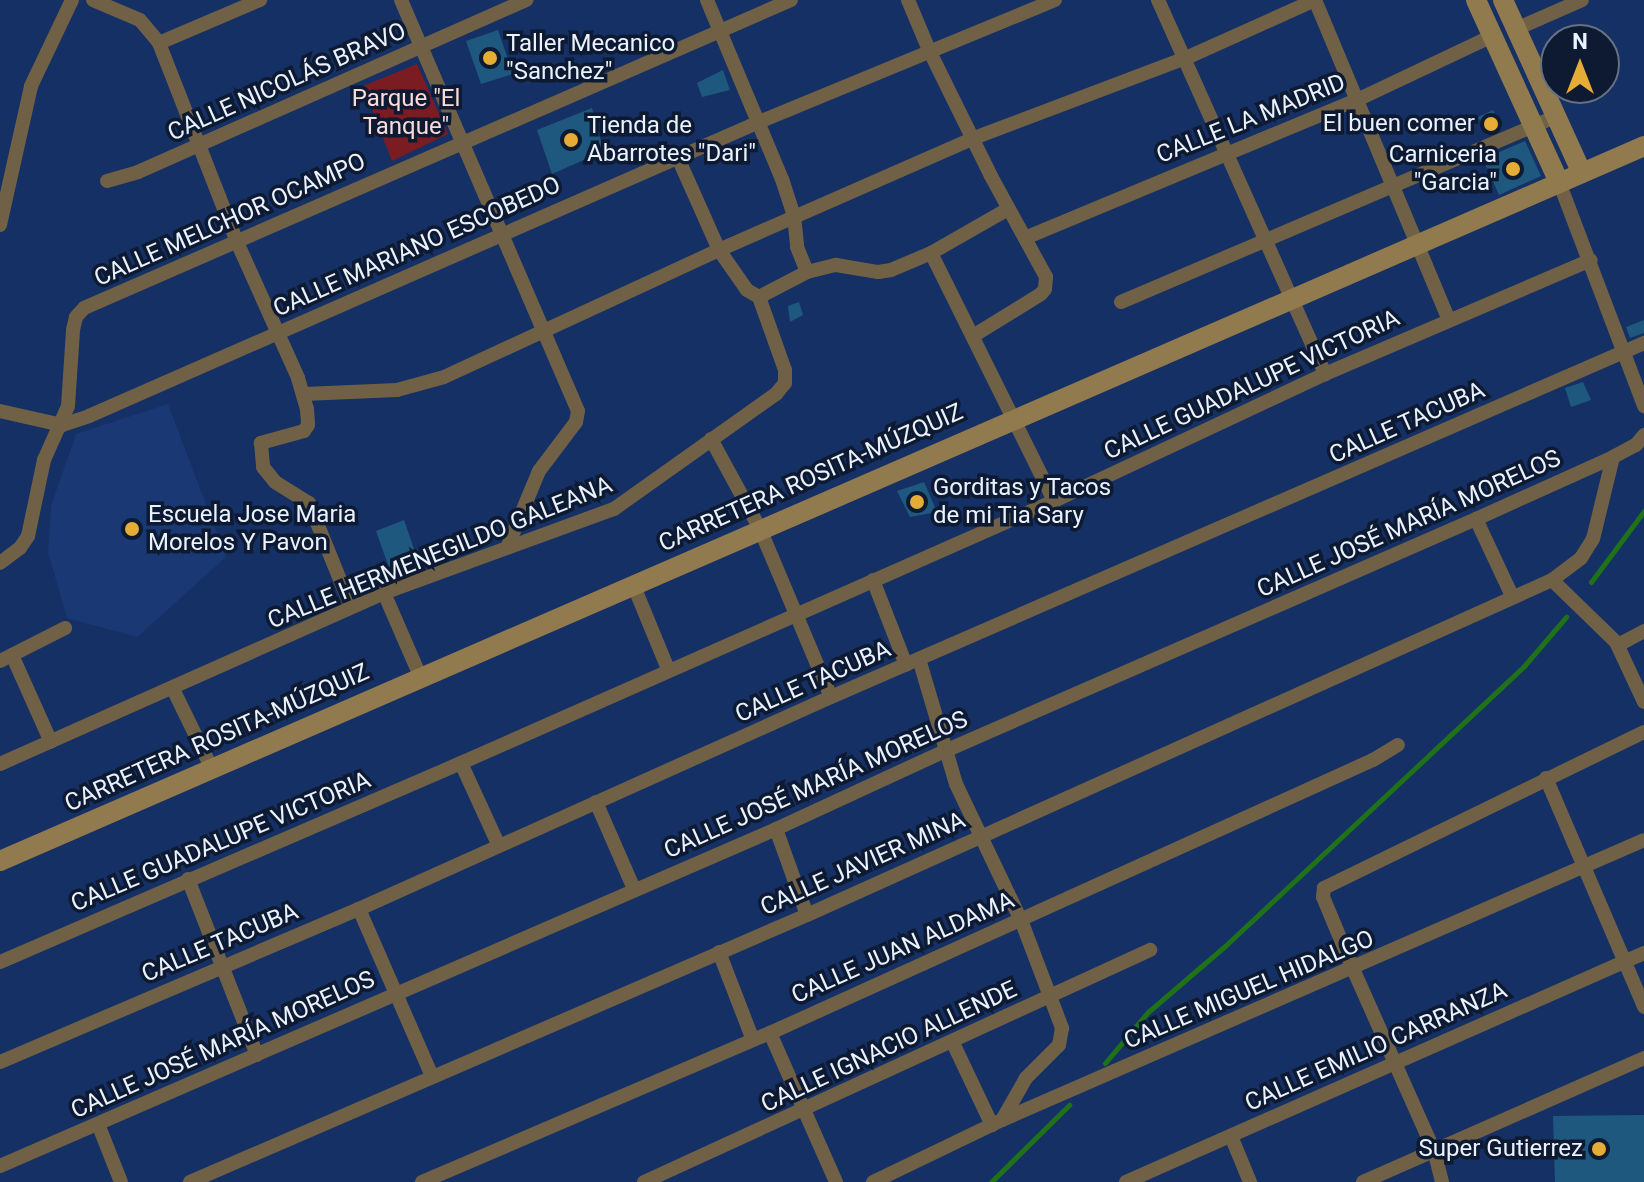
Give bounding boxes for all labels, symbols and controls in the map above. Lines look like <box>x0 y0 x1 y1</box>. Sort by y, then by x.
street label: CALLE NICOLÁS BRAVO <box>164 16 410 148</box>
north arrow <box>1540 24 1620 104</box>
text: N <box>1572 29 1588 54</box>
place label: Taller Mecanico "Sanchez" <box>506 30 675 86</box>
marker: Taller Mecanico "Sanchez" <box>481 49 499 67</box>
street label: CALLE LA MADRID <box>1152 68 1350 170</box>
park label: Parque "El Tanque" <box>352 85 460 141</box>
place label: El buen comer <box>1323 110 1475 138</box>
place label: Tienda de Abarrotes "Dari" <box>587 112 756 168</box>
marker: El buen comer <box>1482 115 1500 133</box>
marker: Tienda de Abarrotes "Dari" <box>562 131 580 149</box>
place label: Carniceria "Garcia" <box>1389 141 1497 197</box>
street label: CALLE MELCHOR OCAMPO <box>90 147 370 293</box>
marker: Carniceria "Garcia" <box>1504 160 1522 178</box>
street label: CALLE MARIANO ESCOBEDO <box>269 171 565 323</box>
street label: CALLE GUADALUPE VICTORIA <box>1100 304 1404 466</box>
street label: CALLE TACUBA <box>1325 376 1489 470</box>
street label: CARRETERA ROSITA-MÚZQUIZ <box>654 398 968 558</box>
street label: CALLE JOSÉ MARÍA MORELOS <box>1253 444 1565 604</box>
street label: CALLE HERMENEGILDO GALEANA <box>264 471 616 635</box>
place label: Gorditas y Tacos de mi Tia Sary <box>933 474 1112 530</box>
marker: Gorditas y Tacos de mi Tia Sary <box>908 493 926 511</box>
place label: Escuela Jose Maria Morelos Y Pavon <box>148 501 356 557</box>
marker: Escuela Jose Maria Morelos Y Pavon <box>123 520 141 538</box>
street label: CALLE TACUBA <box>731 635 895 729</box>
street label: CARRETERA ROSITA-MÚZQUIZ <box>60 658 374 818</box>
street label: CALLE JOSÉ MARÍA MORELOS <box>660 705 972 865</box>
street label: CALLE GUADALUPE VICTORIA <box>67 766 375 918</box>
street label: CALLE JAVIER MINA <box>756 806 970 922</box>
street label: CALLE JUAN ALDAMA <box>787 886 1019 1010</box>
street label: CALLE TACUBA <box>137 897 303 989</box>
street label: CALLE MIGUEL HIDALGO <box>1120 924 1378 1056</box>
street label: CALLE JOSÉ MARÍA MORELOS <box>67 965 379 1125</box>
street label: CALLE IGNACIO ALLENDE <box>757 975 1021 1119</box>
street label: CALLE EMILIO CARRANZA <box>1241 976 1511 1118</box>
place label: Super Gutierrez <box>1419 1135 1583 1163</box>
marker: Super Gutierrez <box>1590 1140 1608 1158</box>

